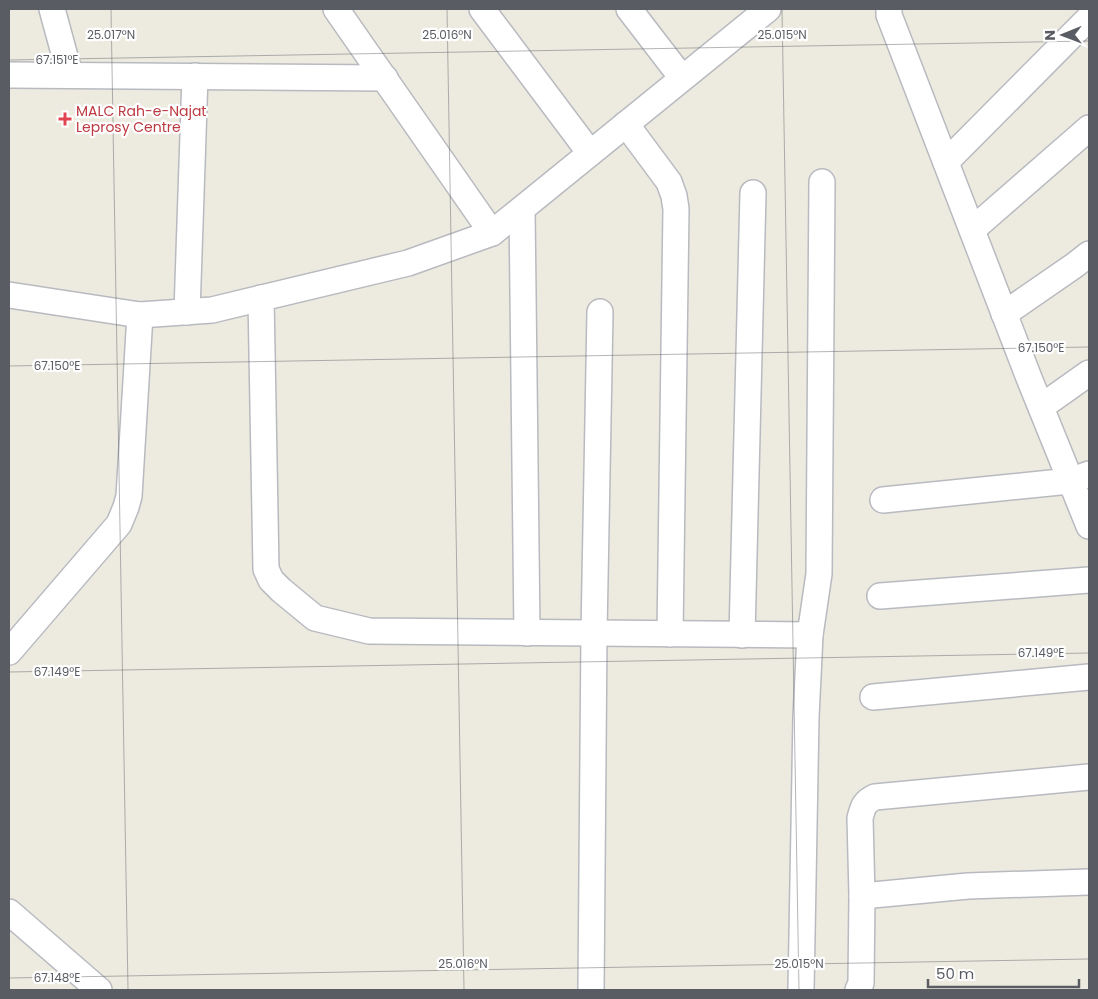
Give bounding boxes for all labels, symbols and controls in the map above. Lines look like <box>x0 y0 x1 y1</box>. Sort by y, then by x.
north arrow <box>1038 10 1088 60</box>
text: 25.017°N <box>87 26 135 43</box>
text: 25.016°N <box>422 26 472 43</box>
text: 25.015°N <box>757 26 807 43</box>
text: N <box>1040 30 1060 41</box>
text: 67.151°E <box>36 51 78 68</box>
place label: MALC Rah-e-Najat Leprosy Centre <box>76 101 206 137</box>
marker: MALC Rah-e-Najat Leprosy Centre <box>58 112 72 126</box>
text: 67.150°E <box>1018 339 1064 356</box>
text: 67.150°E <box>34 357 80 374</box>
text: 67.149°E <box>1018 644 1064 661</box>
text: 67.149°E <box>34 663 80 680</box>
text: 25.016°N <box>438 955 488 972</box>
text: 25.015°N <box>774 955 824 972</box>
scale bar <box>928 956 1079 988</box>
text: 50 m <box>936 963 974 984</box>
text: 67.148°E <box>34 969 80 986</box>

